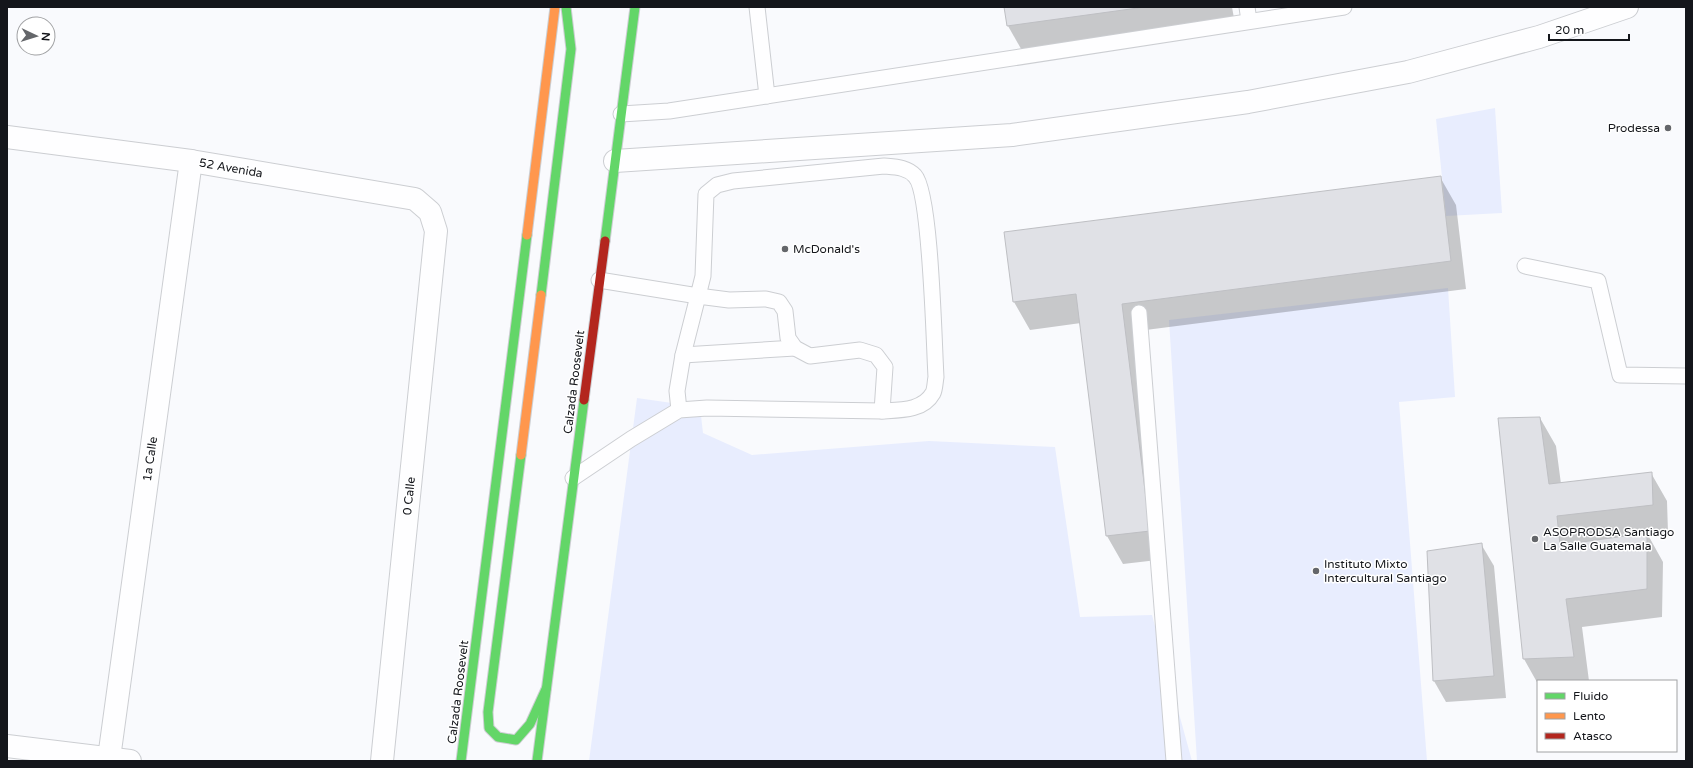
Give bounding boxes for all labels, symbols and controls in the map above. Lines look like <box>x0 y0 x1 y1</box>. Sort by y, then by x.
north arrow <box>16 16 56 56</box>
scale bar <box>1549 16 1629 42</box>
text: 20 m <box>1555 23 1584 37</box>
text: N <box>39 32 52 42</box>
place label: Prodessa <box>1608 121 1660 135</box>
marker: Prodessa <box>1663 123 1673 133</box>
street label: 52 Avenida <box>198 156 264 180</box>
place label: McDonald's <box>793 242 860 256</box>
marker: McDonald's <box>780 244 790 254</box>
street label: Calzada Roosevelt <box>561 329 587 435</box>
street label: 1a Calle <box>140 435 160 482</box>
street label: 0 Calle <box>400 476 418 516</box>
place label: ASOPRODSA Santiago La Salle Guatemala <box>1543 525 1674 553</box>
marker: ASOPRODSA Santiago La Salle Guatemala <box>1530 534 1540 544</box>
place label: Instituto Mixto Intercultural Santiago <box>1324 557 1447 585</box>
marker: Instituto Mixto Intercultural Santiago <box>1311 566 1321 576</box>
street label: Calzada Roosevelt <box>445 639 471 745</box>
legend <box>1537 680 1677 752</box>
text: Fluido <box>1573 689 1608 703</box>
text: Lento <box>1573 709 1606 723</box>
text: Atasco <box>1573 729 1612 743</box>

